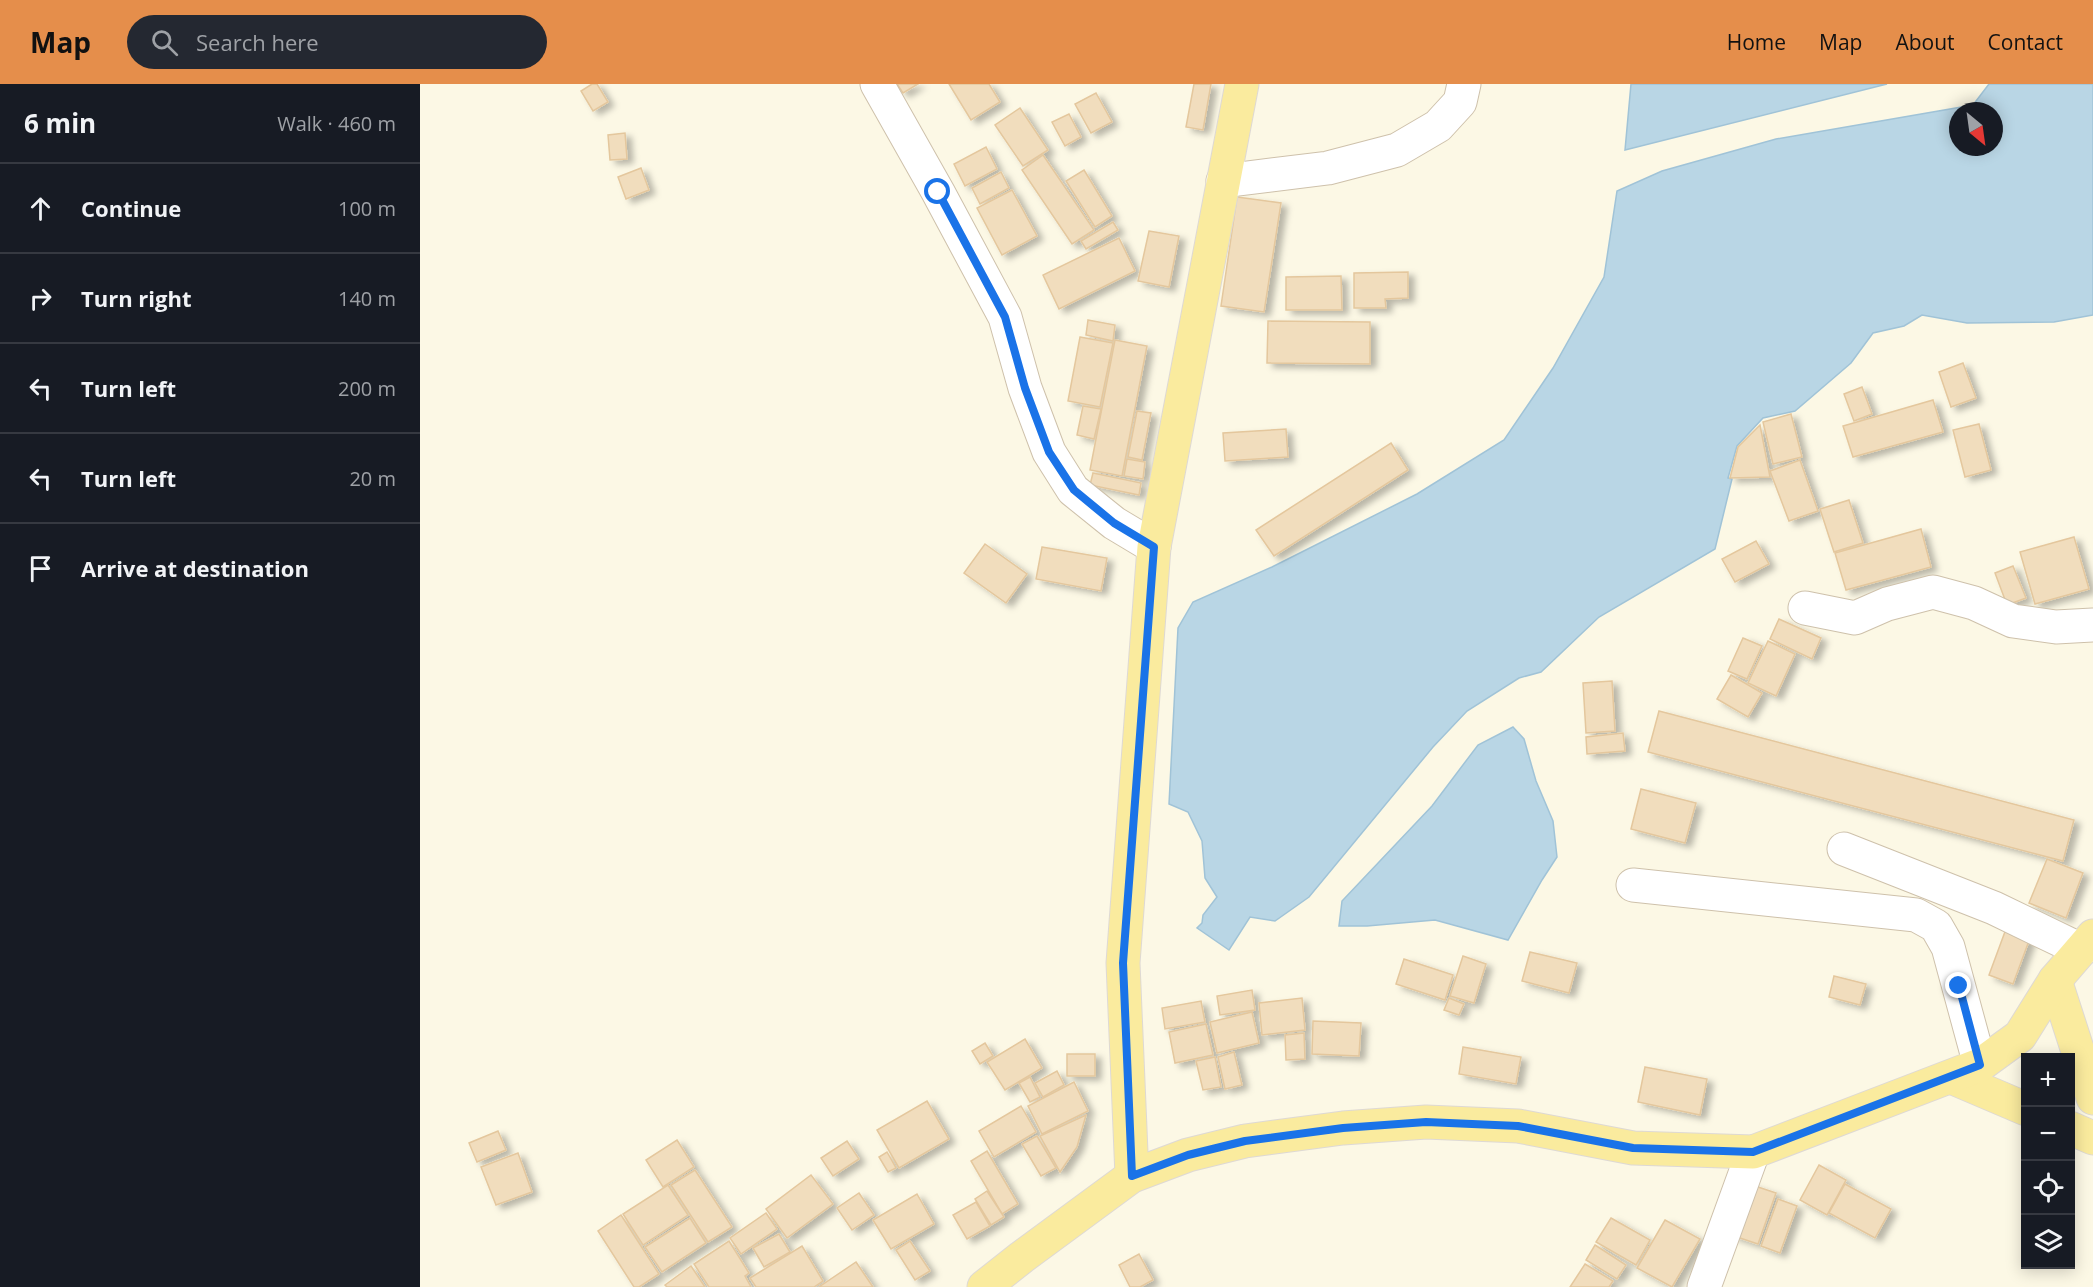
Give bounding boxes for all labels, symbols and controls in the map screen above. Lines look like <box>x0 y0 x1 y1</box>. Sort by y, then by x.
search box <box>127 15 547 69</box>
text: Map <box>30 23 91 61</box>
icon: search <box>148 26 181 59</box>
text: Search here <box>196 27 319 57</box>
text: Home <box>1727 28 1786 56</box>
text: Map <box>1819 28 1862 56</box>
text: About <box>1895 28 1955 56</box>
text: Contact <box>1988 28 2063 56</box>
north arrow <box>1949 102 2003 156</box>
text: 6 min <box>24 105 96 141</box>
text: Walk · 460 m <box>277 110 396 137</box>
route start <box>924 178 950 204</box>
icon: ahead <box>24 192 57 225</box>
text: Continue <box>81 193 181 223</box>
text: 100 m <box>338 195 396 222</box>
icon: right <box>24 282 57 315</box>
text: Turn right <box>81 283 192 313</box>
text: 140 m <box>338 285 396 312</box>
icon: left <box>24 372 57 405</box>
text: Turn left <box>81 373 176 403</box>
text: 200 m <box>338 375 396 402</box>
icon: left <box>24 462 57 495</box>
text: Turn left <box>81 463 176 493</box>
text: 20 m <box>349 465 396 492</box>
icon: arrive <box>24 552 57 585</box>
text: Arrive at destination <box>81 553 309 583</box>
route end <box>1945 972 1971 998</box>
map controls <box>2021 1053 2075 1269</box>
button: + <box>2021 1053 2075 1107</box>
button: − <box>2021 1107 2075 1161</box>
button: locate <box>2021 1161 2075 1215</box>
button: layers <box>2021 1215 2075 1269</box>

